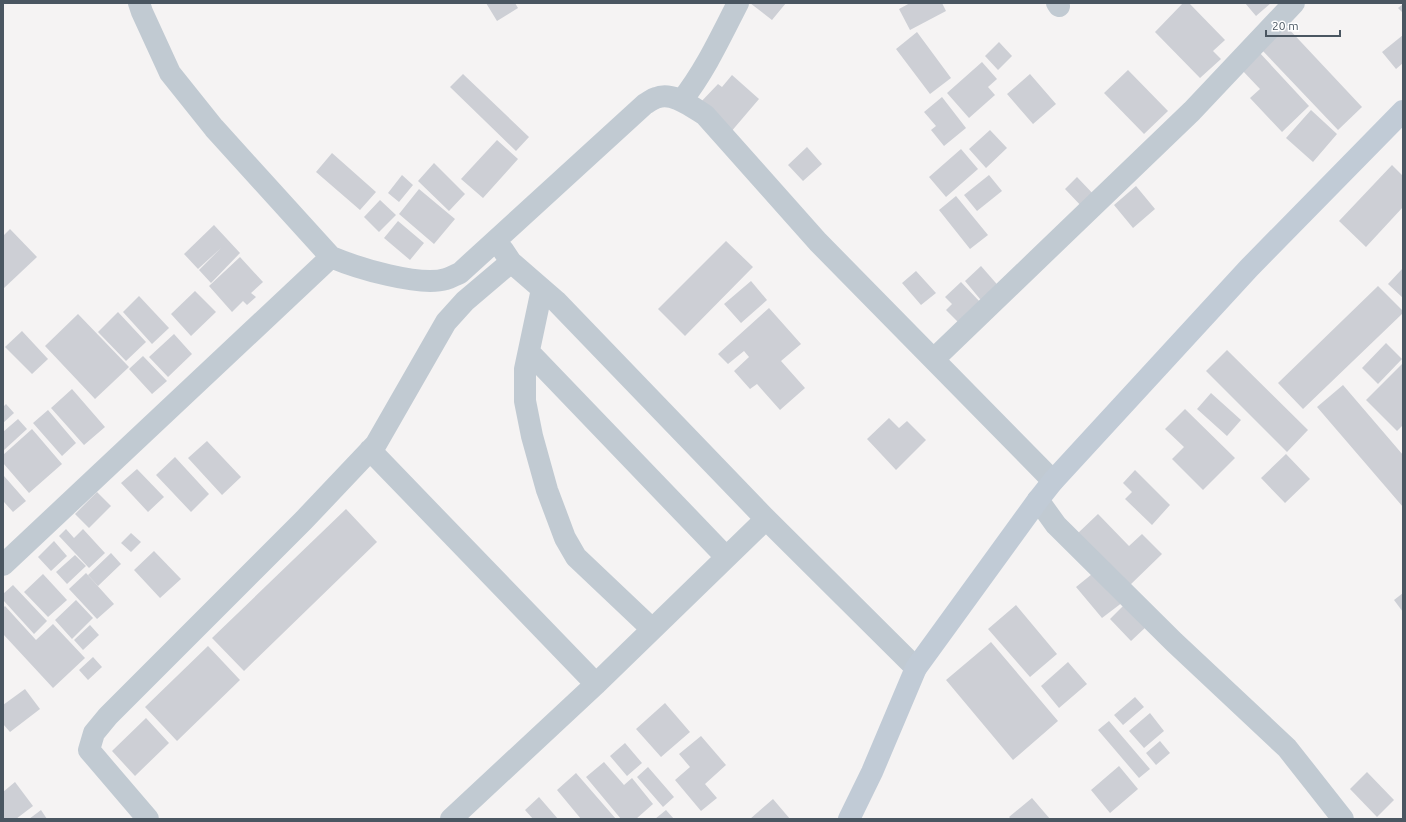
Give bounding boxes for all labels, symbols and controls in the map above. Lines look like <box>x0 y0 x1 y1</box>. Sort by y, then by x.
scale bar <box>1266 12 1340 38</box>
text: 20 m <box>1272 19 1299 32</box>

